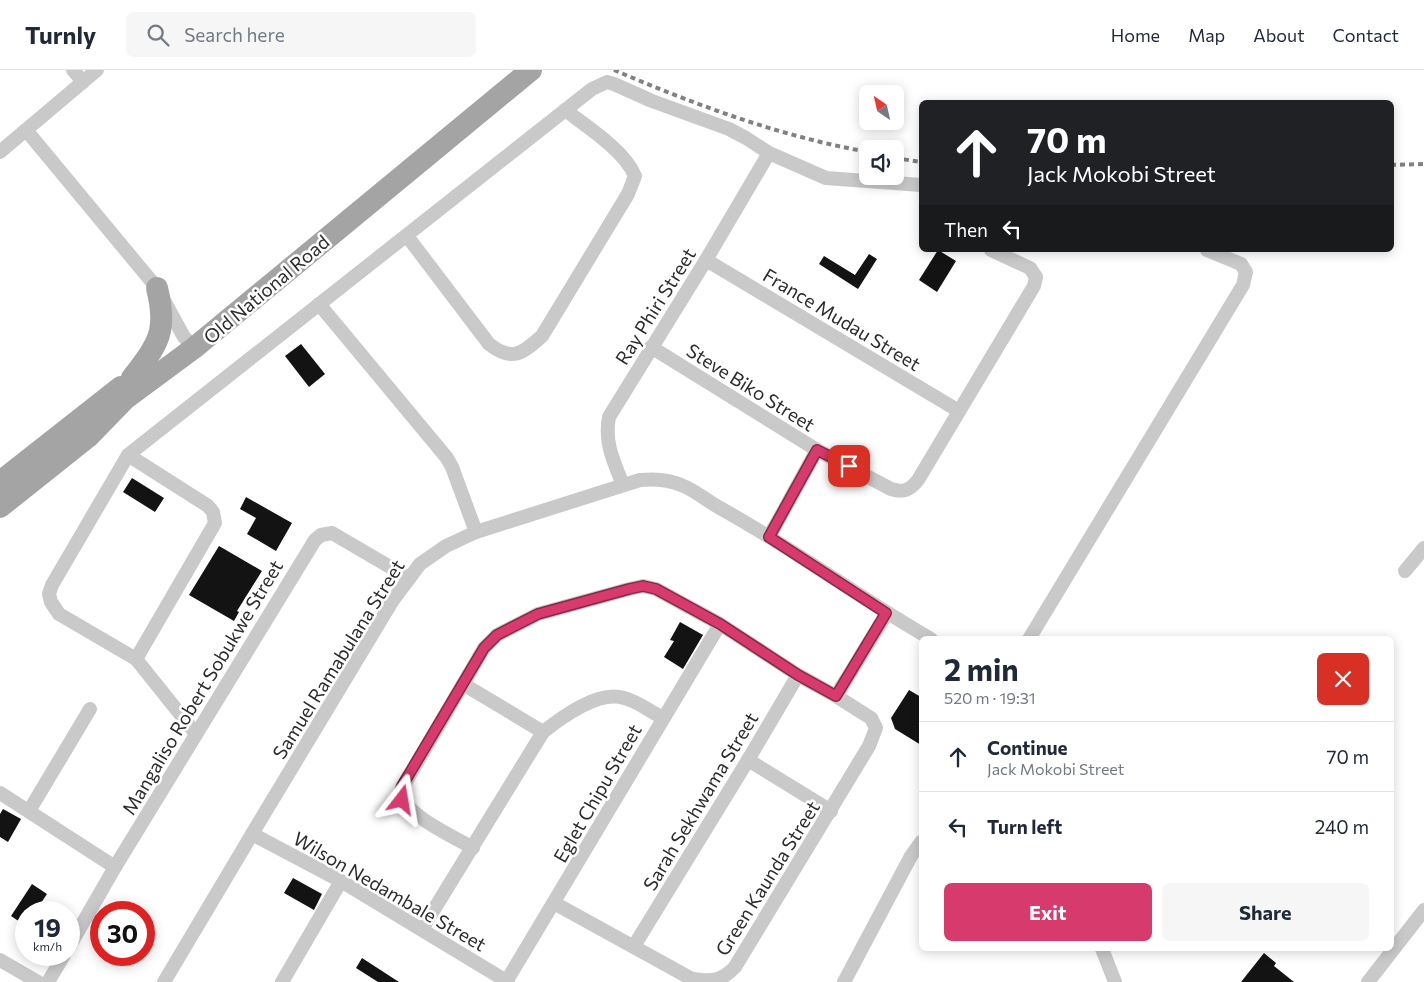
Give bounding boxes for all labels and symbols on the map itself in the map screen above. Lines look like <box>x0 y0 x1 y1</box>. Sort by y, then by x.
north arrow <box>859 85 904 130</box>
street label: Old National Road <box>199 230 333 348</box>
street label: Ray Phiri Street <box>610 243 700 369</box>
street label: France Mudau Street <box>759 263 925 375</box>
street label: Steve Biko Street <box>683 338 820 436</box>
pin <box>828 445 870 487</box>
street label: Mangaliso Robert Sobukwe Street <box>117 555 287 818</box>
street label: Samuel Ramabulana Street <box>267 555 409 763</box>
street label: Sarah Sekhwama Street <box>638 708 762 894</box>
street label: Eglet Chipu Street <box>548 720 646 866</box>
position arrow <box>375 773 427 825</box>
street label: Green Kaunda Street <box>710 796 824 960</box>
street label: Wilson Nedambale Street <box>289 826 491 956</box>
speed limit sign: 30 <box>90 901 155 966</box>

